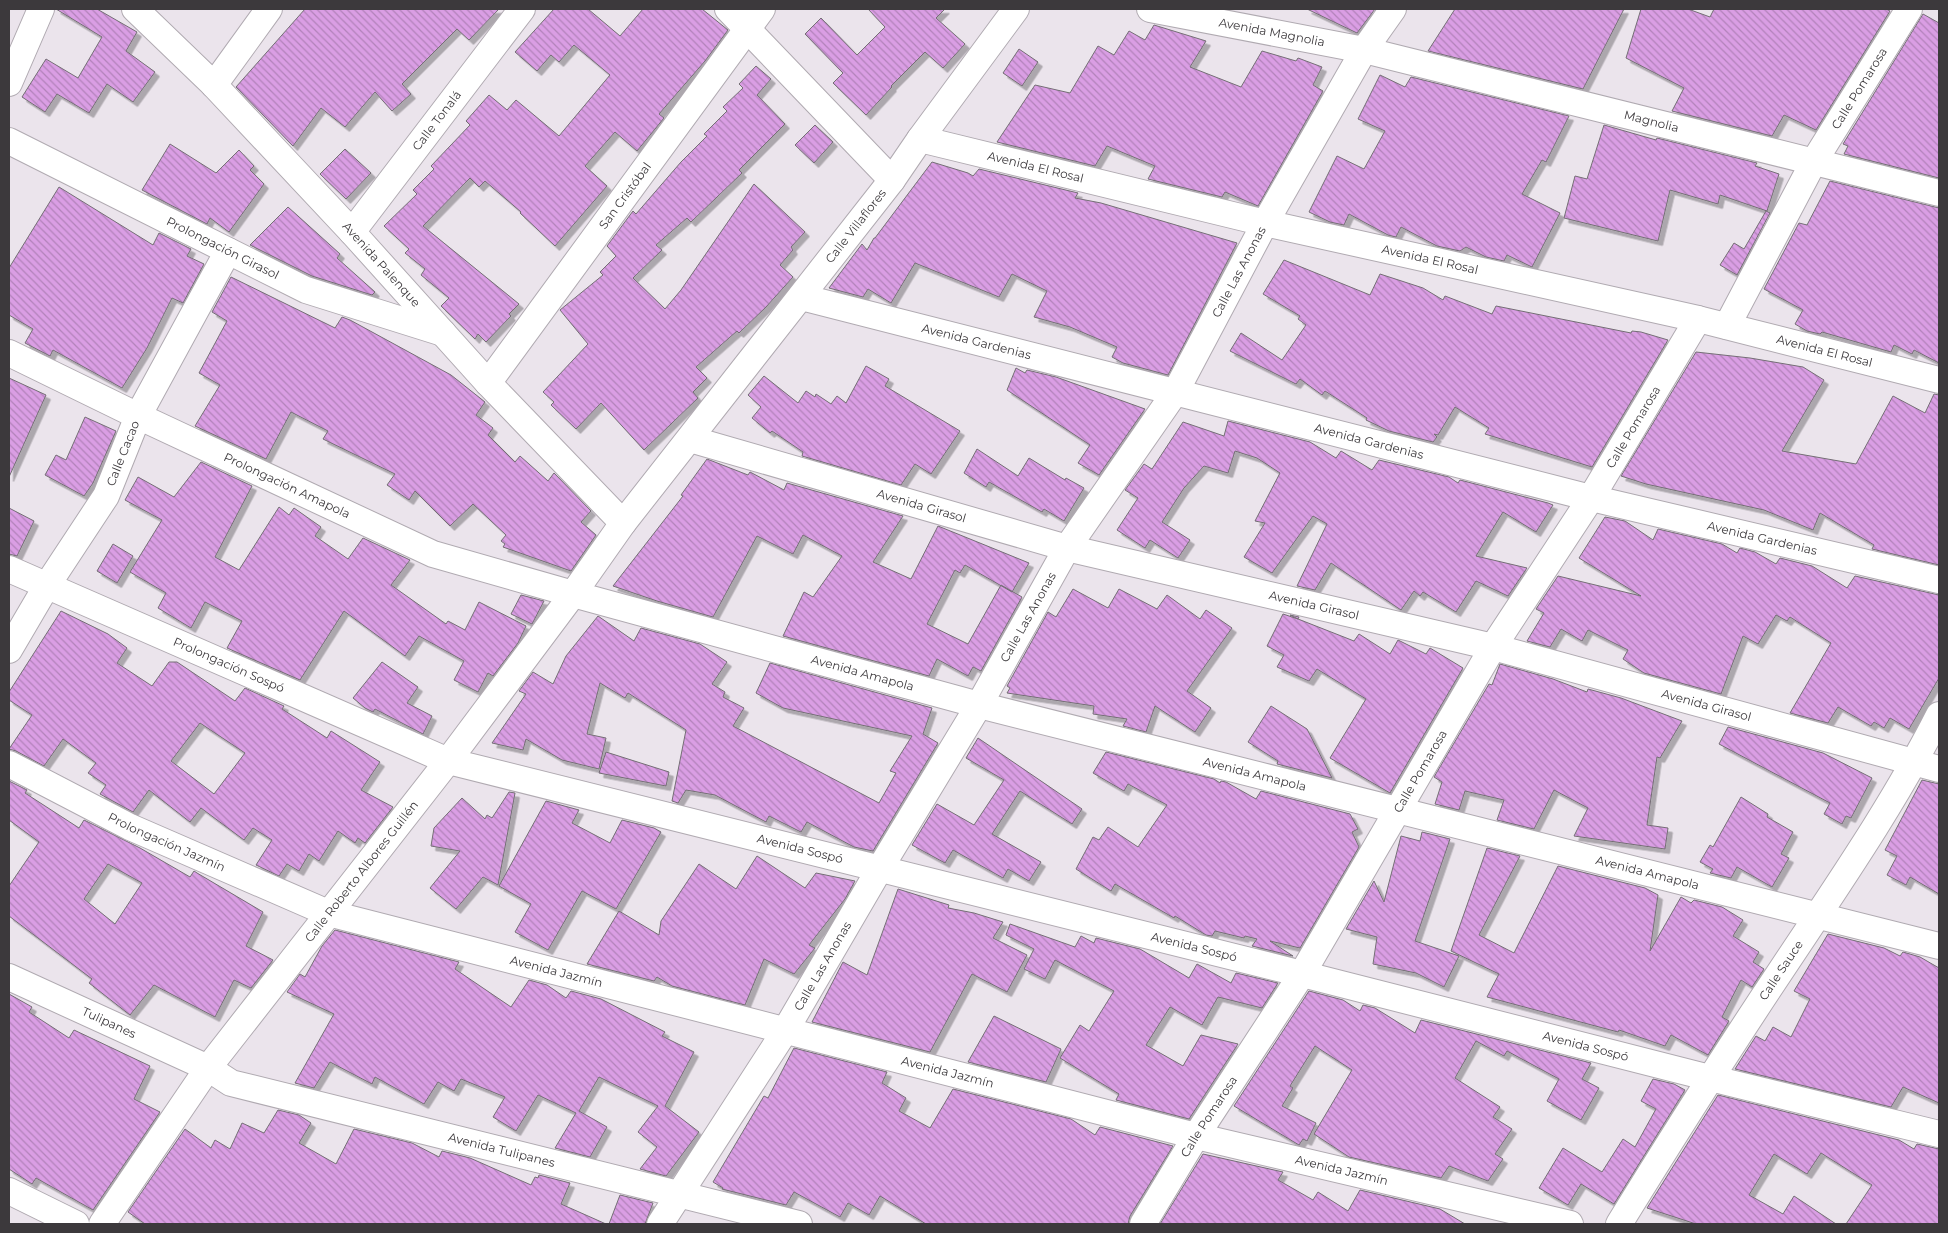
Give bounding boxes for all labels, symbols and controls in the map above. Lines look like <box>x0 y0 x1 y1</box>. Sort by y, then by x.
street label: Avenida Magnolia <box>1218 14 1326 49</box>
street label: Calle Pomarosa <box>1828 45 1890 132</box>
street label: Calle Tonalá <box>409 87 464 153</box>
street label: Magnolia <box>1622 107 1680 135</box>
street label: Avenida El Rosal <box>986 148 1085 186</box>
street label: San Cristóbal <box>595 159 654 232</box>
street label: Calle Villaflores <box>822 186 889 266</box>
street label: Prolongación Girasol <box>164 213 282 282</box>
street label: Avenida Palenque <box>339 219 424 310</box>
street label: Calle Las Anonas <box>1208 224 1269 320</box>
street label: Avenida El Rosal <box>1380 241 1480 277</box>
street label: Avenida Gardenias <box>920 320 1033 362</box>
street label: Avenida El Rosal <box>1775 331 1874 370</box>
street label: Calle Pomarosa <box>1603 383 1663 471</box>
street label: Calle Cacao <box>103 418 142 488</box>
street label: Avenida Gardenias <box>1313 420 1425 462</box>
street label: Prolongación Amapola <box>222 449 353 521</box>
street label: Avenida Girasol <box>875 485 968 525</box>
street label: Avenida Gardenias <box>1706 518 1819 558</box>
street label: Calle Las Anonas <box>997 569 1059 665</box>
street label: Avenida Girasol <box>1267 587 1361 623</box>
street label: Prolongación Sospó <box>171 634 287 696</box>
street label: Avenida Amapola <box>810 651 916 694</box>
street label: Avenida Girasol <box>1660 685 1753 724</box>
street label: Calle Pomarosa <box>1390 727 1450 815</box>
street label: Avenida Amapola <box>1202 754 1308 794</box>
street label: Calle Roberto Albores Guillén <box>301 798 421 945</box>
street label: Prolongación Jazmín <box>106 809 228 874</box>
street label: Avenida Sospó <box>756 830 845 866</box>
street label: Avenida Amapola <box>1594 852 1701 893</box>
street label: Calle Las Anonas <box>790 918 854 1013</box>
street label: Avenida Sospó <box>1150 929 1239 965</box>
street label: Calle Sauce <box>1755 937 1806 1003</box>
street label: Avenida Jazmín <box>509 952 604 990</box>
street label: Tulipanes <box>80 1003 139 1041</box>
street label: Avenida Sospó <box>1541 1028 1630 1064</box>
street label: Avenida Jazmín <box>900 1053 996 1091</box>
street label: Calle Pomarosa <box>1177 1073 1240 1160</box>
street label: Avenida Tulipanes <box>447 1129 557 1170</box>
street label: Avenida Jazmín <box>1294 1152 1390 1188</box>

